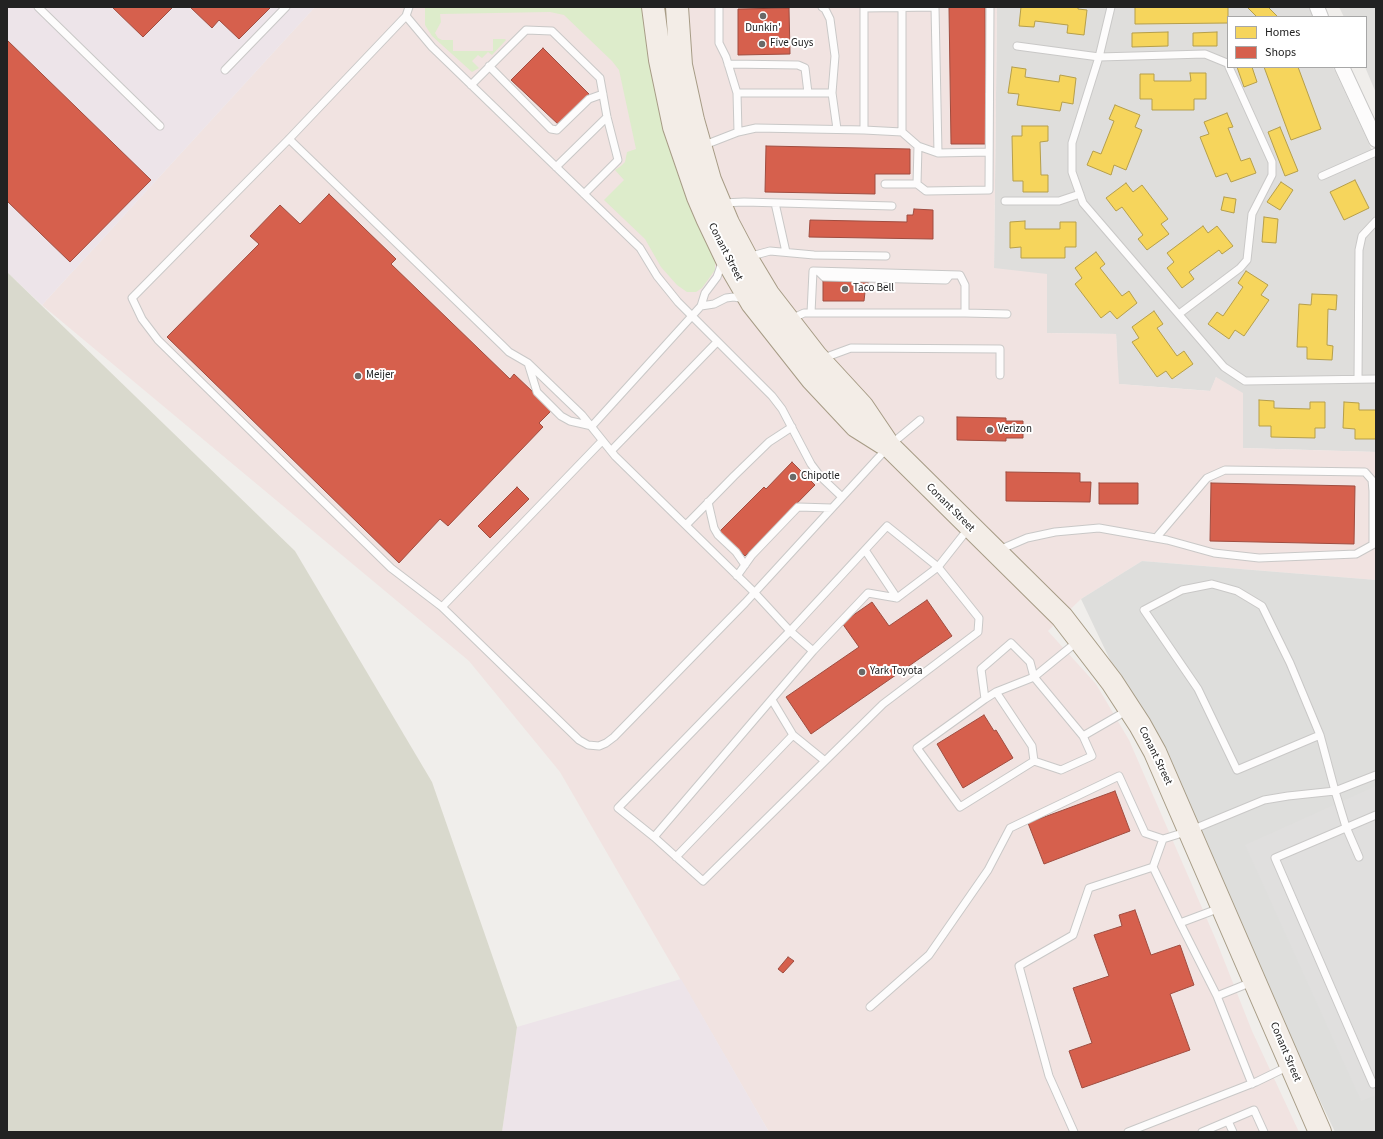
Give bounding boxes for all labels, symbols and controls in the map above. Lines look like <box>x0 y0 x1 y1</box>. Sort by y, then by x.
marker: Dunkin' <box>758 11 768 21</box>
legend <box>1227 16 1367 68</box>
place label: Dunkin' <box>745 22 781 36</box>
text: Homes <box>1265 24 1300 41</box>
place label: Five Guys <box>770 37 813 51</box>
marker: Five Guys <box>757 39 767 49</box>
text: Shops <box>1265 44 1296 61</box>
street label: Conant Street <box>705 221 745 283</box>
place label: Taco Bell <box>853 282 894 296</box>
marker: Taco Bell <box>840 284 850 294</box>
place label: Meijer <box>366 369 394 383</box>
marker: Meijer <box>353 371 363 381</box>
place label: Verizon <box>998 423 1032 437</box>
marker: Verizon <box>985 425 995 435</box>
place label: Chipotle <box>801 470 840 484</box>
marker: Chipotle <box>788 472 798 482</box>
street label: Conant Street <box>923 481 977 535</box>
place label: Yark Toyota <box>870 665 922 679</box>
marker: Yark Toyota <box>857 667 867 677</box>
street label: Conant Street <box>1135 725 1175 787</box>
street label: Conant Street <box>1267 1020 1303 1084</box>

